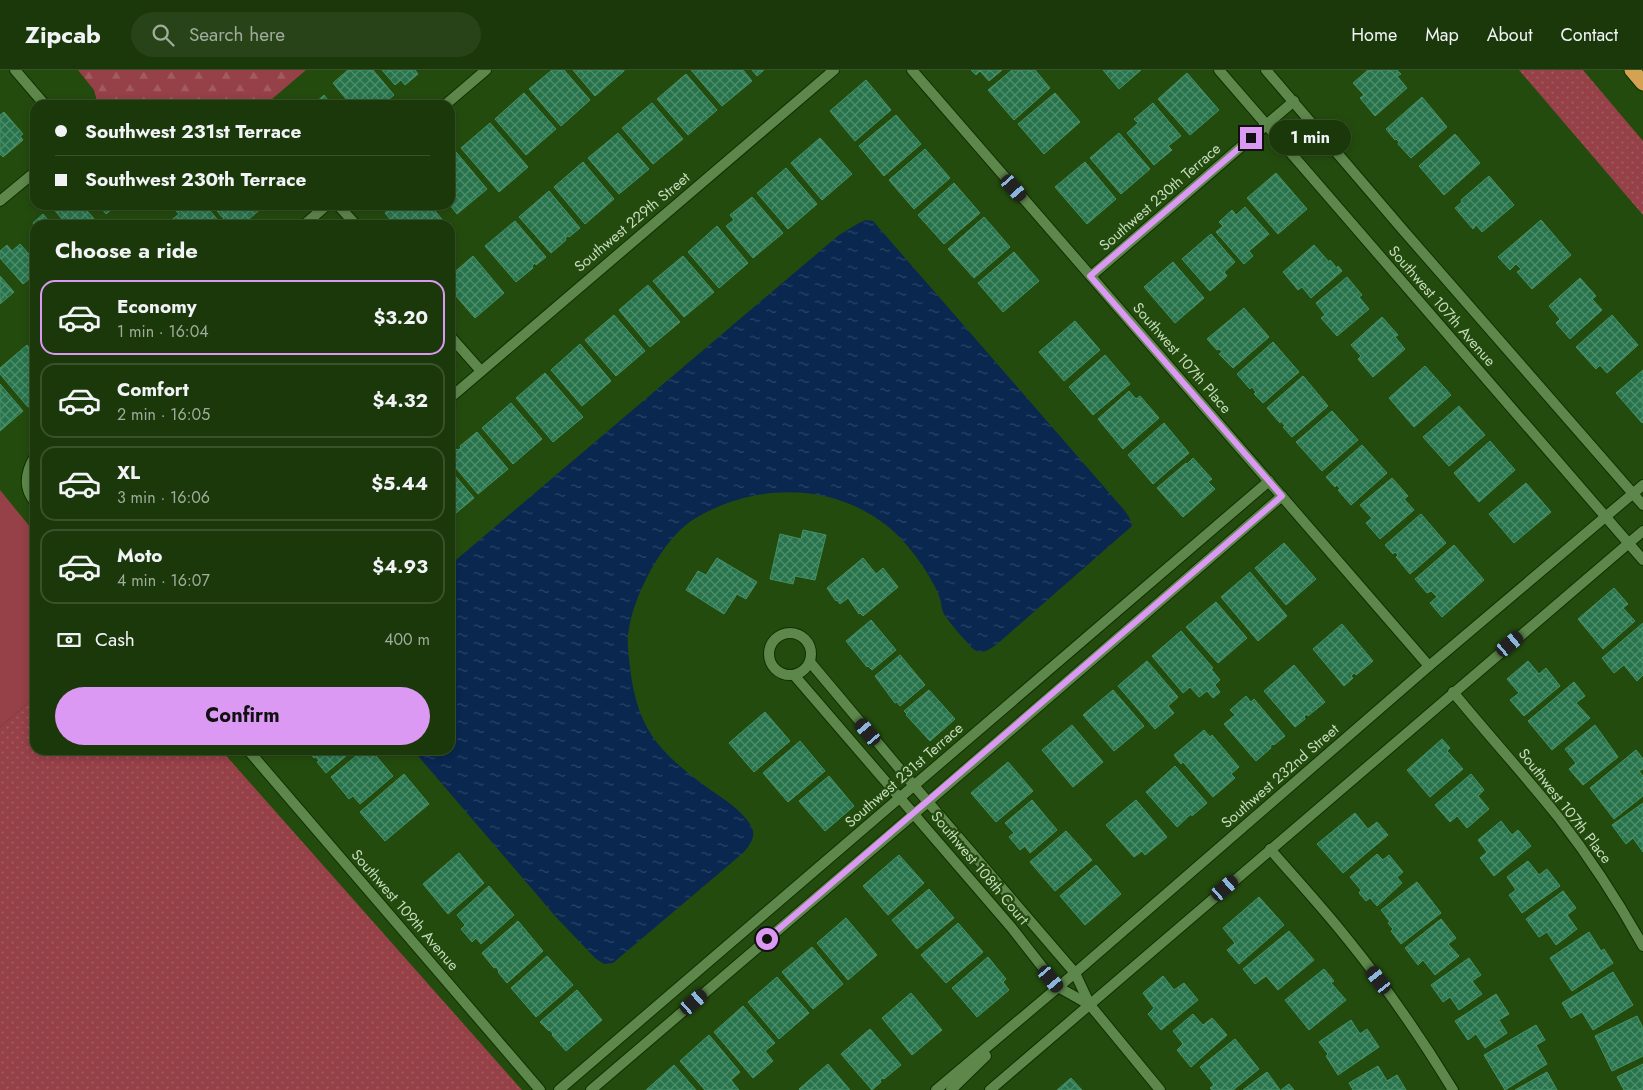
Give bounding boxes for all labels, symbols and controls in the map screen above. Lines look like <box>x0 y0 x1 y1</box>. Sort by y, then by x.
search box <box>131 12 481 57</box>
text: Zipcab <box>25 17 101 52</box>
icon: search <box>149 21 177 49</box>
text: Search here <box>189 21 285 48</box>
text: Home <box>1351 22 1397 48</box>
text: Map <box>1425 22 1459 48</box>
text: About <box>1487 22 1532 48</box>
text: Contact <box>1560 22 1618 48</box>
text: Southwest 231st Terrace <box>85 118 301 145</box>
callout: 1 min <box>1268 120 1351 156</box>
text: 1 min <box>1290 126 1330 149</box>
route end <box>1240 127 1262 149</box>
street label: Southwest 230th Terrace <box>1094 138 1226 256</box>
text: Southwest 230th Terrace <box>85 166 306 193</box>
street label: Southwest 229th Street <box>569 167 695 277</box>
car <box>998 172 1029 204</box>
text: Choose a ride <box>55 234 198 266</box>
street label: Southwest 107th Avenue <box>1383 241 1501 371</box>
text: Economy <box>117 293 197 320</box>
icon: car <box>57 295 102 340</box>
street label: Southwest 107th Place <box>1127 298 1237 419</box>
text: $3.20 <box>374 304 428 331</box>
text: 1 min · 16:04 <box>117 320 209 343</box>
text: Comfort <box>117 376 189 403</box>
icon: car <box>57 378 102 423</box>
text: $4.32 <box>373 387 428 414</box>
text: 2 min · 16:05 <box>117 403 210 426</box>
text: XL <box>117 459 140 486</box>
icon: car <box>57 461 102 506</box>
text: $5.44 <box>371 470 428 497</box>
text: 3 min · 16:06 <box>117 486 210 509</box>
text: Moto <box>117 542 162 569</box>
icon: car <box>57 544 102 589</box>
text: $4.93 <box>372 553 428 580</box>
text: 4 min · 16:07 <box>117 569 210 592</box>
icon: cash <box>55 626 83 654</box>
text: Cash <box>95 626 135 653</box>
text: 400 m <box>384 628 430 651</box>
car <box>1493 629 1526 659</box>
button: Confirm <box>55 687 430 745</box>
car <box>852 716 883 748</box>
street label: Southwest 231st Terrace <box>840 717 968 833</box>
street label: Southwest 232nd Street <box>1216 718 1344 833</box>
street label: Southwest 107th Place <box>1513 744 1617 869</box>
street label: Southwest 108th Court <box>926 806 1034 930</box>
street label: Southwest 109th Avenue <box>346 844 464 976</box>
car <box>1208 872 1241 904</box>
route start <box>756 928 778 950</box>
car <box>1035 963 1066 995</box>
car <box>1363 964 1394 996</box>
car <box>677 986 710 1018</box>

